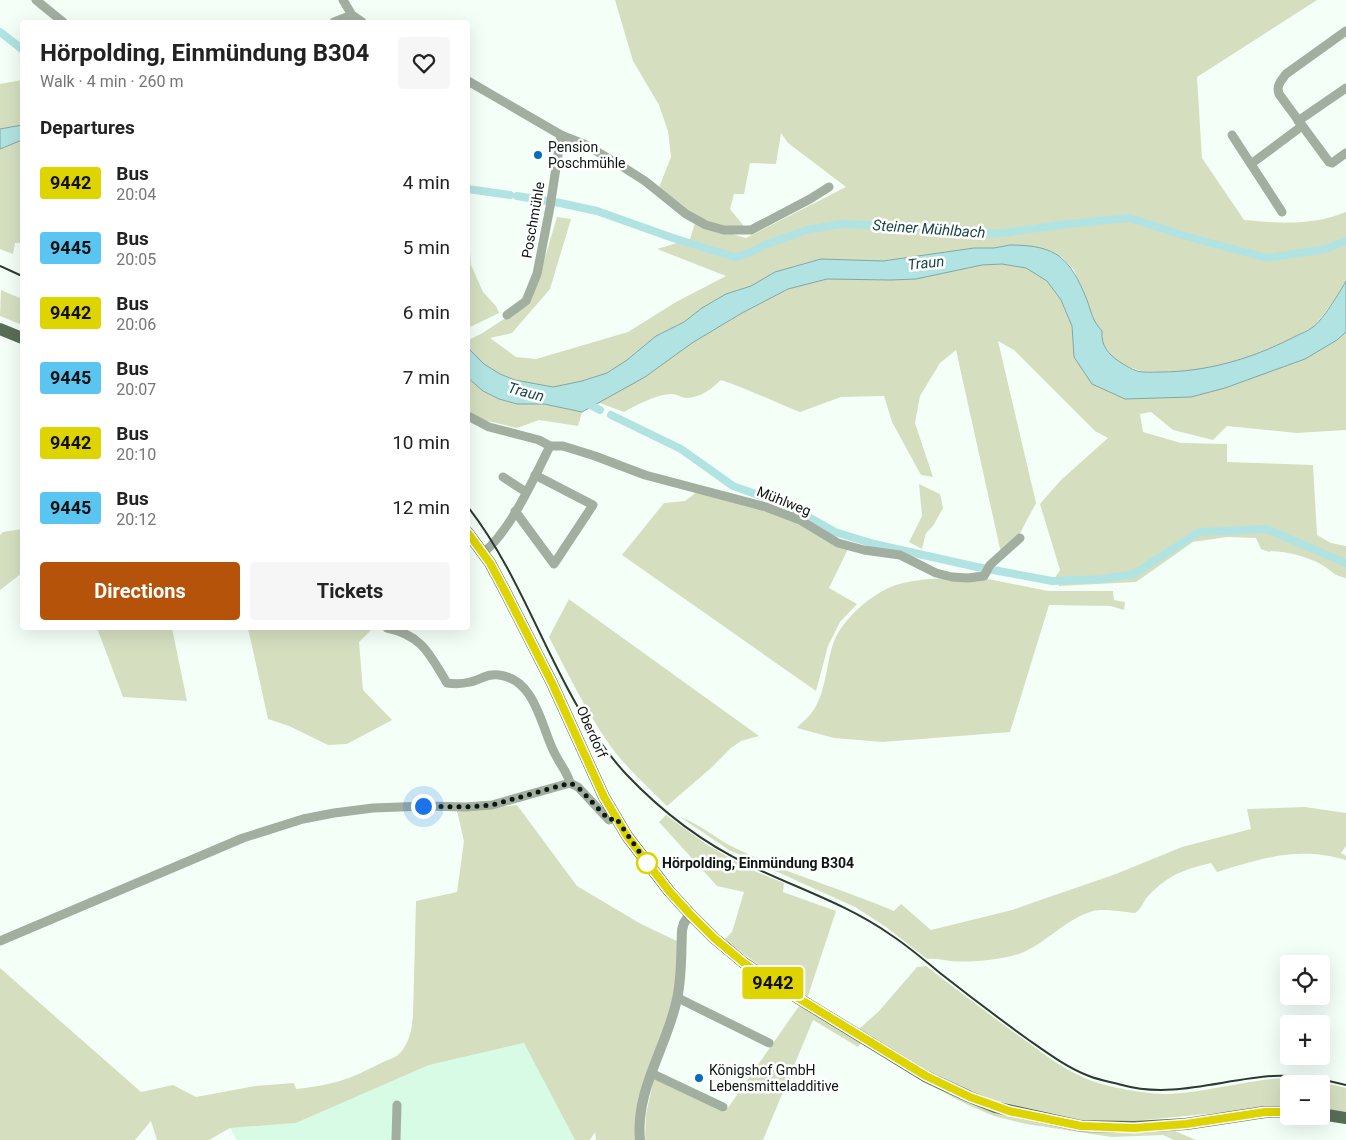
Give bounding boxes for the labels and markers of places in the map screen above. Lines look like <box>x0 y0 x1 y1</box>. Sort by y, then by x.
place label: Pension Poschmühle <box>548 139 626 171</box>
marker: Pension Poschmühle <box>532 149 544 161</box>
marker: Hörpolding, Einmündung B304 <box>636 852 658 874</box>
place label: Hörpolding, Einmündung B304 <box>662 855 854 871</box>
place label: Königshof GmbH Lebensmitteladditive <box>709 1062 839 1094</box>
marker: Königshof GmbH Lebensmitteladditive <box>693 1072 705 1084</box>

